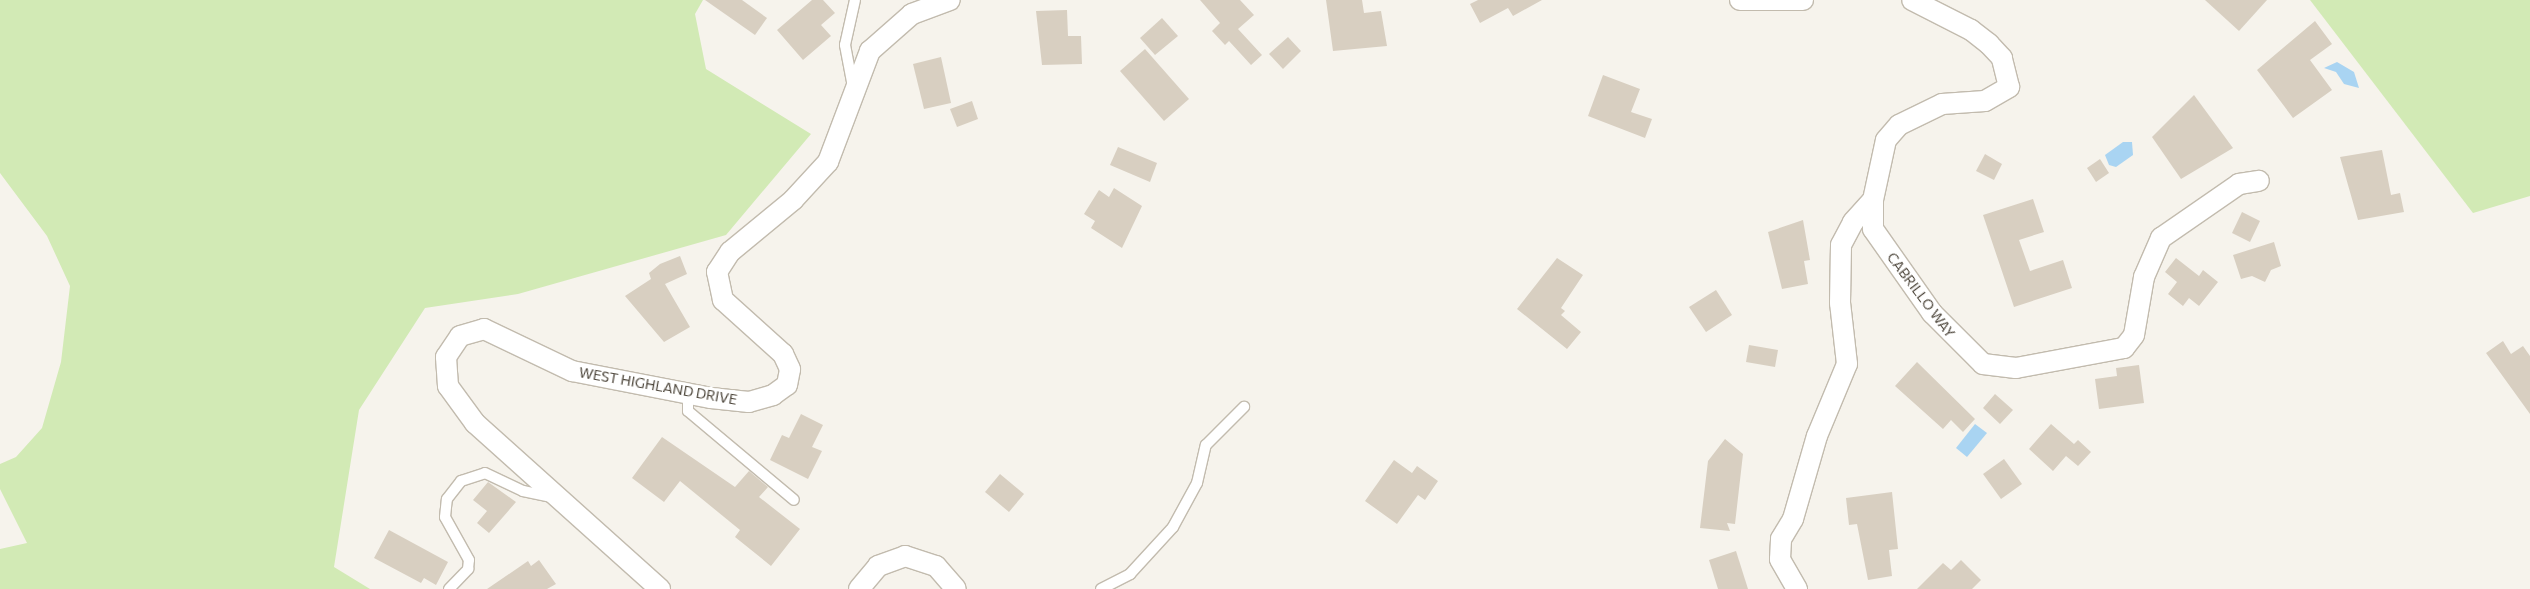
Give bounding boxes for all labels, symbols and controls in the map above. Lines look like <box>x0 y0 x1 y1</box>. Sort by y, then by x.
street label: CABRILLO WAY <box>1884 249 1958 341</box>
street label: WEST HIGHLAND DRIVE <box>578 364 738 408</box>

